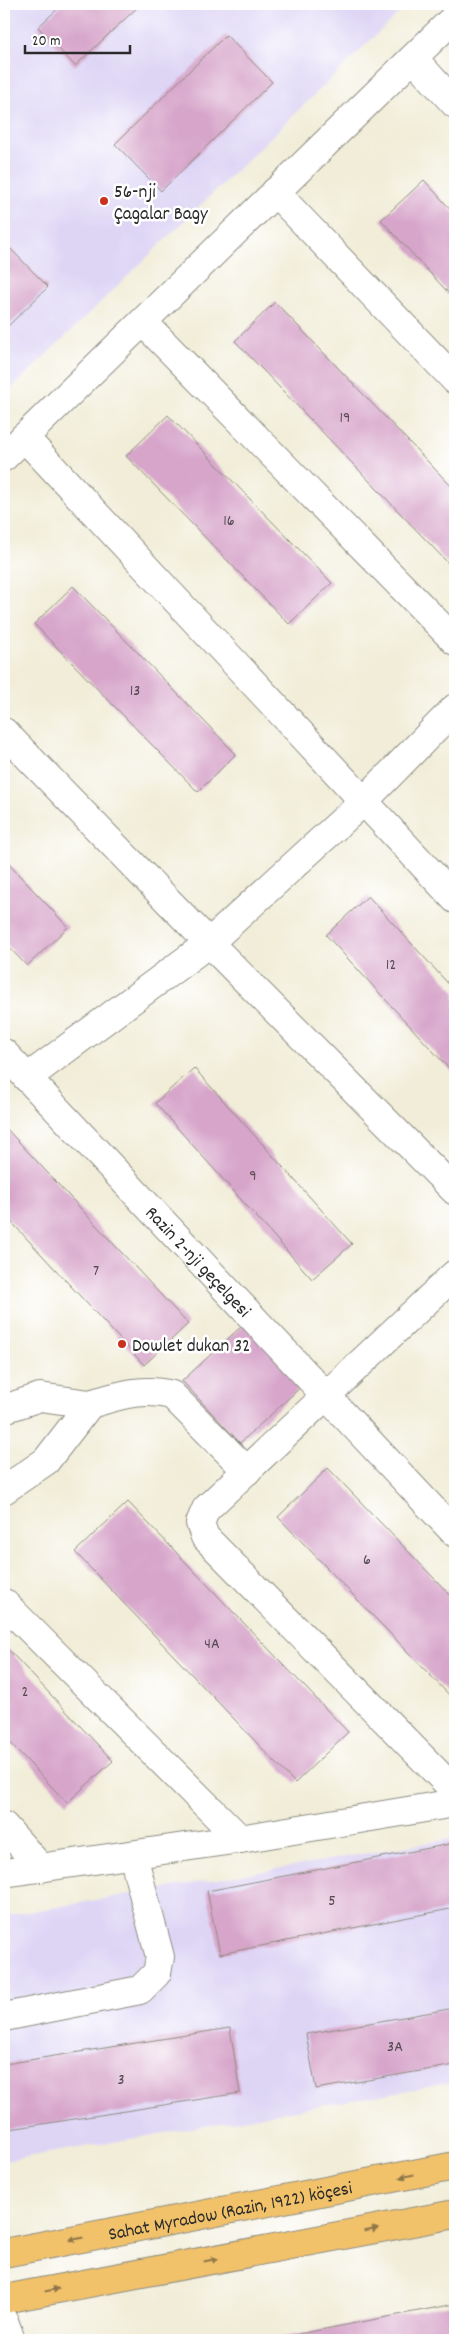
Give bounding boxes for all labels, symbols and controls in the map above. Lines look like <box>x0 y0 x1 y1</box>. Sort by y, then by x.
scale bar <box>25 22 130 54</box>
text: 20 m <box>32 31 60 53</box>
place label: 56-nji Çagalar Bagy <box>114 180 208 229</box>
marker: 56-nji Çagalar Bagy <box>98 195 110 207</box>
house number: 19 <box>340 407 350 430</box>
house number: 16 <box>223 510 235 533</box>
house number: 13 <box>130 680 140 703</box>
house number: 12 <box>386 954 396 977</box>
house number: 9 <box>249 1165 257 1188</box>
street label: Razin 2-nji geçelgesi <box>137 1201 256 1325</box>
house number: 7 <box>93 1260 99 1283</box>
place label: Dowlet dukan 32 <box>132 1334 250 1361</box>
marker: Dowlet dukan 32 <box>116 1338 128 1350</box>
house number: 6 <box>363 1549 371 1572</box>
house number: 4A <box>204 1633 220 1656</box>
house number: 2 <box>22 1681 29 1704</box>
house number: 5 <box>328 1890 336 1913</box>
house number: 3A <box>387 2036 403 2059</box>
house number: 3 <box>117 2069 125 2092</box>
one-way arrow <box>399 2172 415 2180</box>
street label: Sahat Myradow (Razin, 1922) köçesi <box>106 2176 355 2250</box>
one-way arrow <box>364 2226 379 2234</box>
one-way arrow <box>68 2236 84 2244</box>
one-way arrow <box>204 2256 219 2264</box>
one-way arrow <box>44 2286 59 2294</box>

